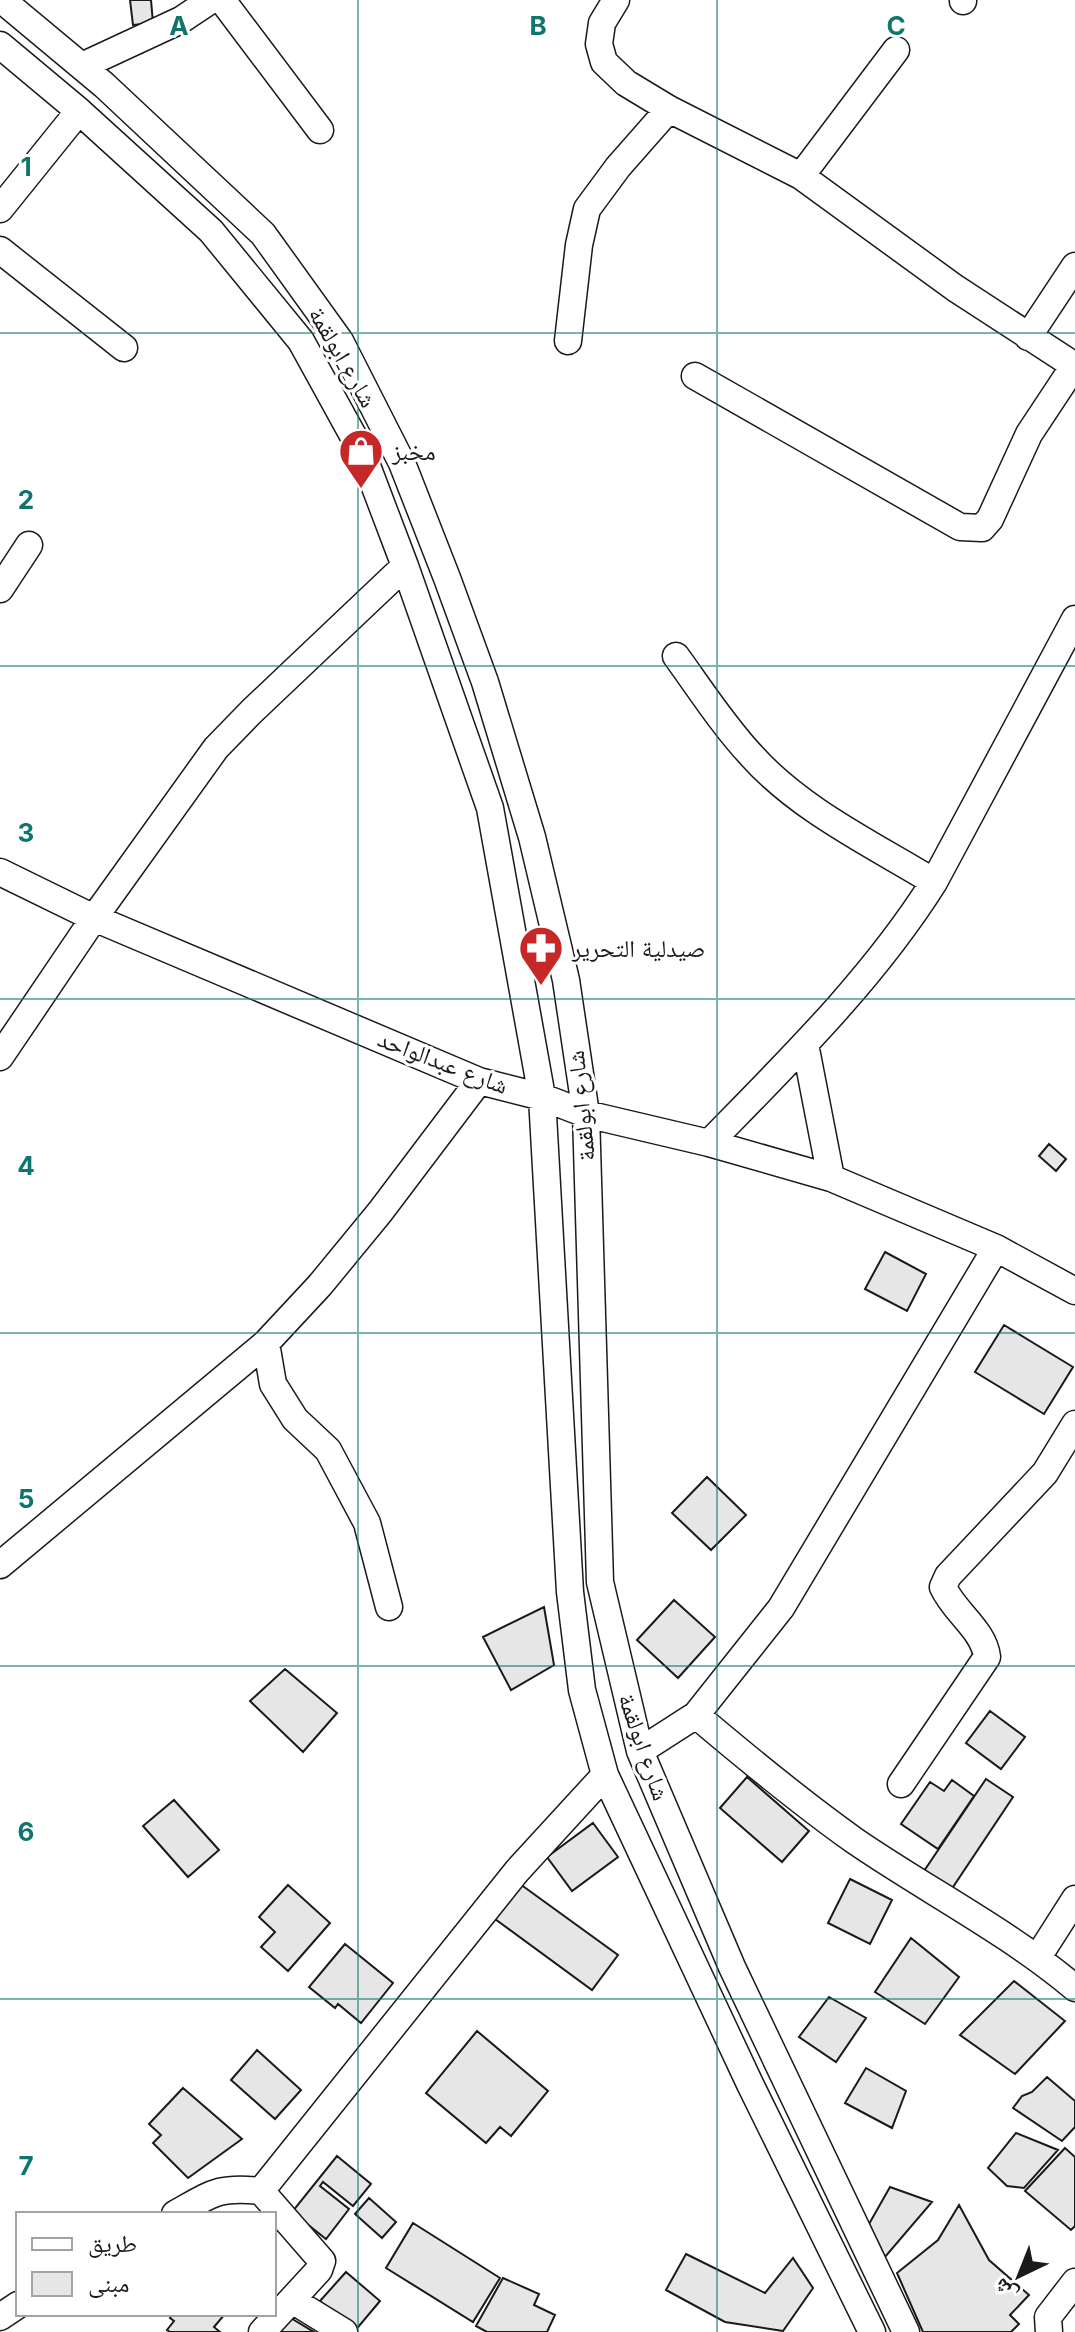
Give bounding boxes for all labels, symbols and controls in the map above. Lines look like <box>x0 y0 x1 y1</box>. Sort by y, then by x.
text: A <box>169 10 189 41</box>
text: B <box>529 10 547 41</box>
text: C <box>886 10 906 41</box>
text: 1 <box>20 151 32 182</box>
street label: شارع ابولقمة <box>302 302 383 413</box>
shop icon: مخبز <box>337 427 385 490</box>
place label: مخبز <box>391 437 436 466</box>
text: 2 <box>18 484 34 515</box>
text: 3 <box>18 817 34 848</box>
pharmacy icon: صيدلية التحرير <box>517 924 565 987</box>
place label: صيدلية التحرير <box>571 934 705 963</box>
street label: شارع عبدالواحد <box>373 1024 512 1101</box>
street label: شارع ابولقمة <box>561 1049 602 1163</box>
text: 4 <box>17 1150 35 1181</box>
text: 5 <box>18 1483 34 1514</box>
street label: شارع ابولقمة <box>611 1690 676 1805</box>
text: 6 <box>18 1816 34 1847</box>
text: 7 <box>18 2150 34 2181</box>
legend <box>16 2212 276 2316</box>
text: طريق <box>88 2229 137 2258</box>
north arrow <box>979 2236 1059 2316</box>
text: مبنى <box>88 2269 129 2298</box>
text: ش <box>988 2272 1023 2308</box>

